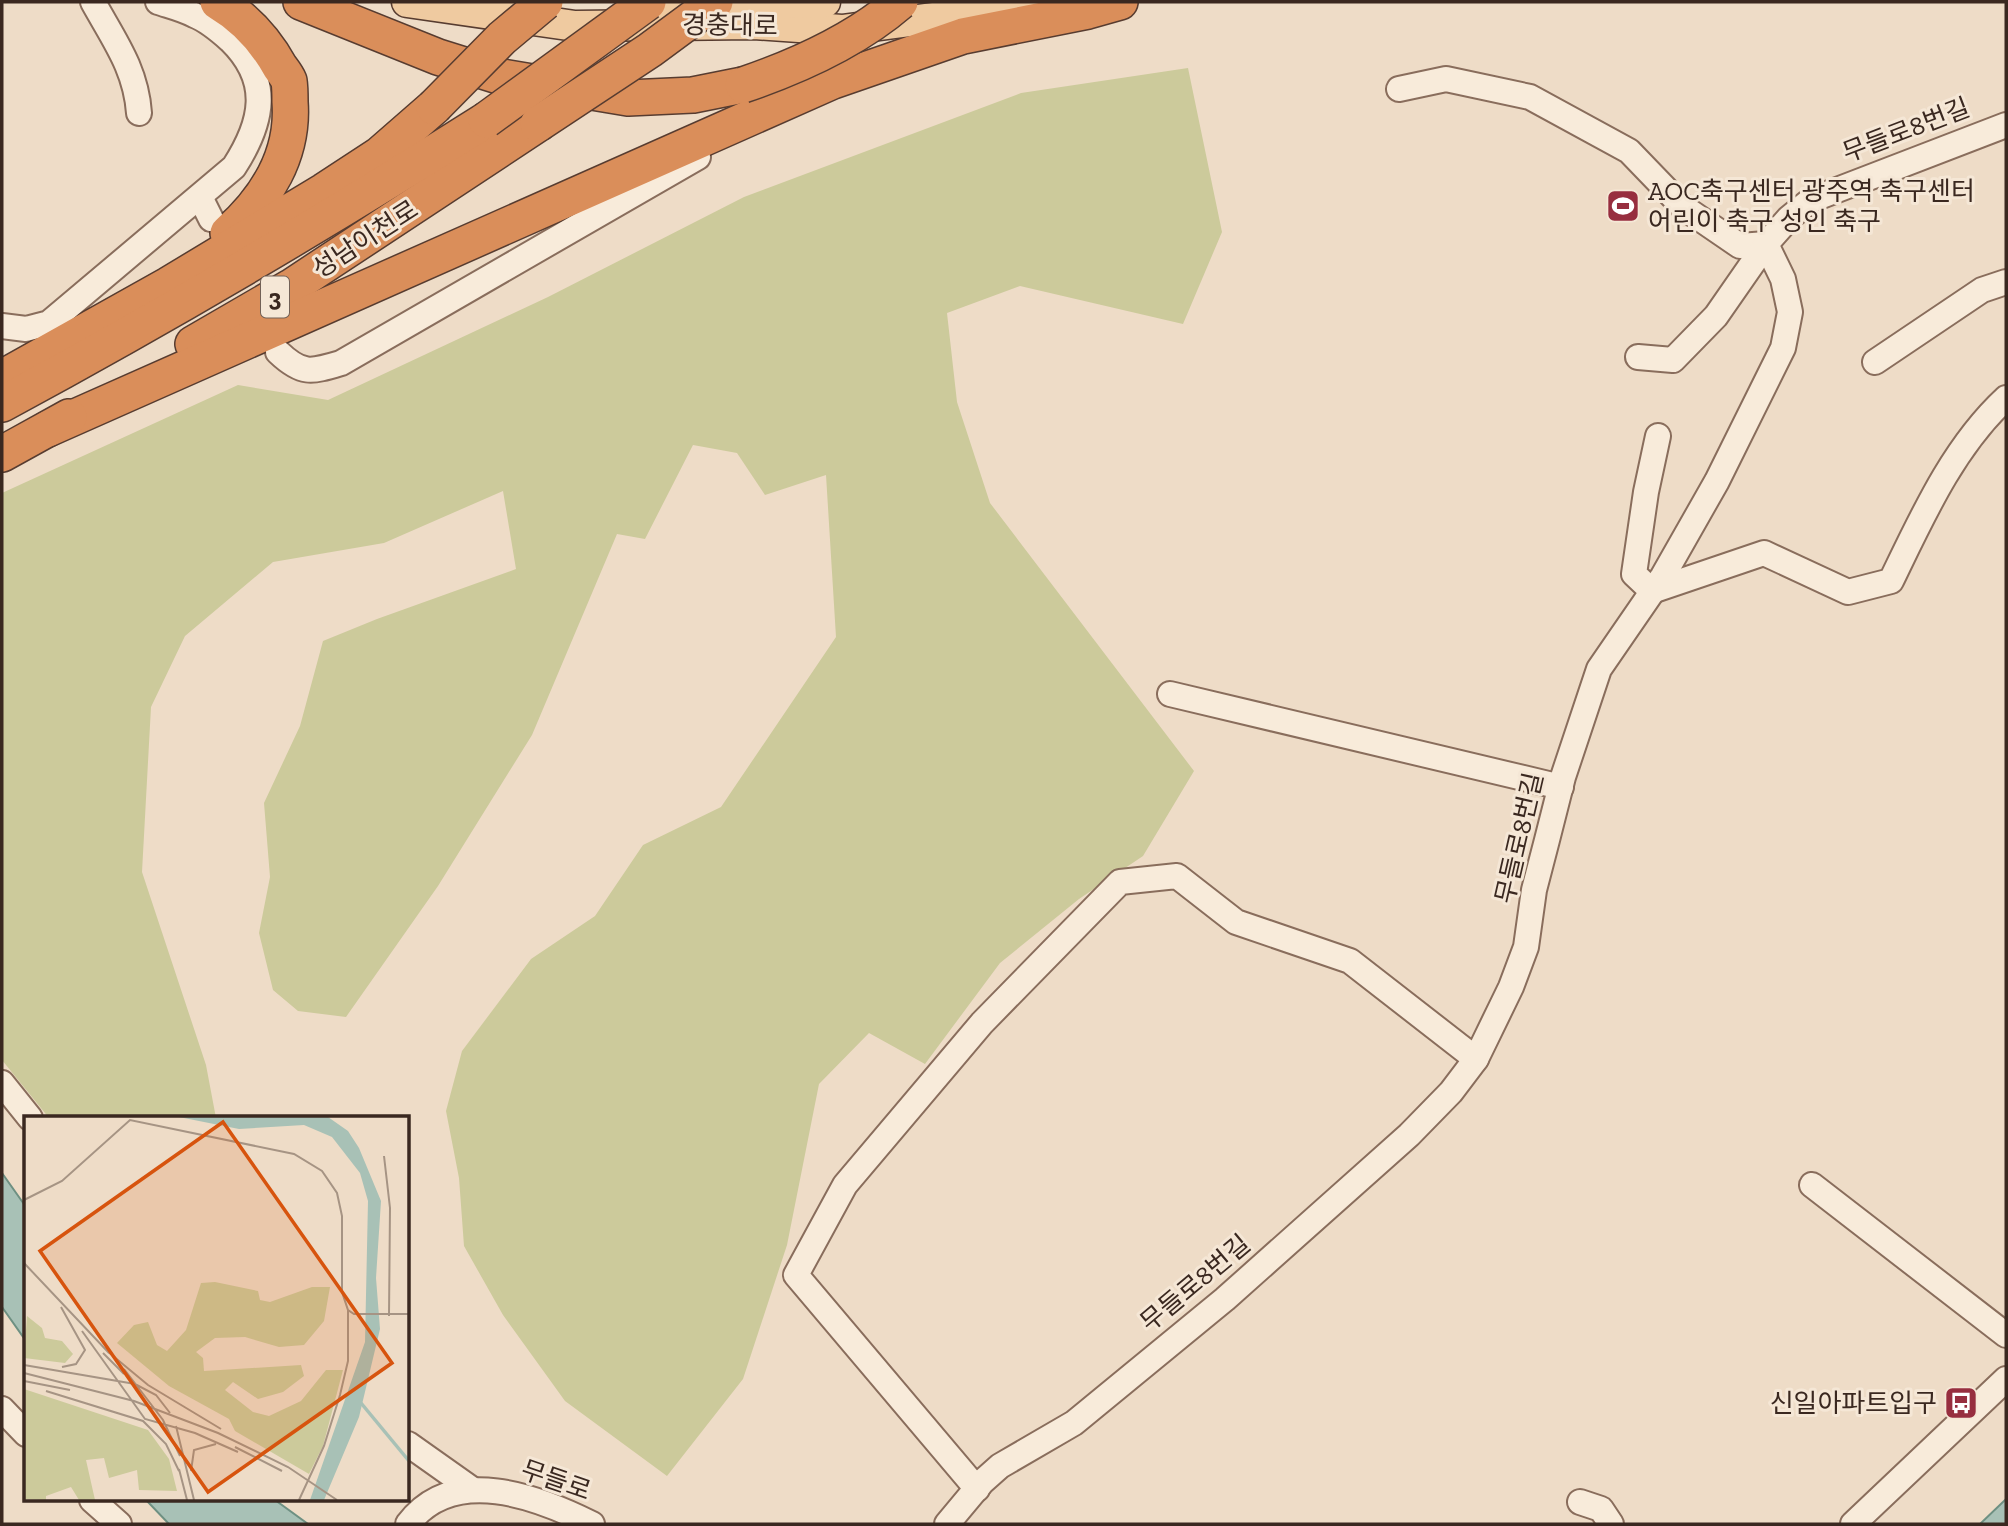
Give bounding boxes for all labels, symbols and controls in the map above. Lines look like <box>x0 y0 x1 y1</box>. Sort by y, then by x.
street label: 경충대로 <box>682 8 778 42</box>
street label: 무들로8번길 <box>1838 91 1974 169</box>
place label: AOC축구센터 광주역 축구센터 어린이 축구 성인 축구 <box>1648 175 1975 237</box>
sports icon: AOC축구센터 광주역 축구센터 어린이 축구 성인 축구 <box>1604 187 1642 225</box>
street label: 성남이천로 <box>306 193 424 285</box>
road number: 3 <box>261 276 289 318</box>
street label: 무들로8번길 <box>1488 769 1550 907</box>
inset map <box>24 1116 410 1502</box>
street label: 무들로8번길 <box>1134 1228 1256 1338</box>
bus stop icon: 신일아파트입구 <box>1942 1384 1980 1422</box>
place label: 신일아파트입구 <box>1770 1387 1937 1419</box>
street label: 무들로 <box>517 1453 595 1507</box>

